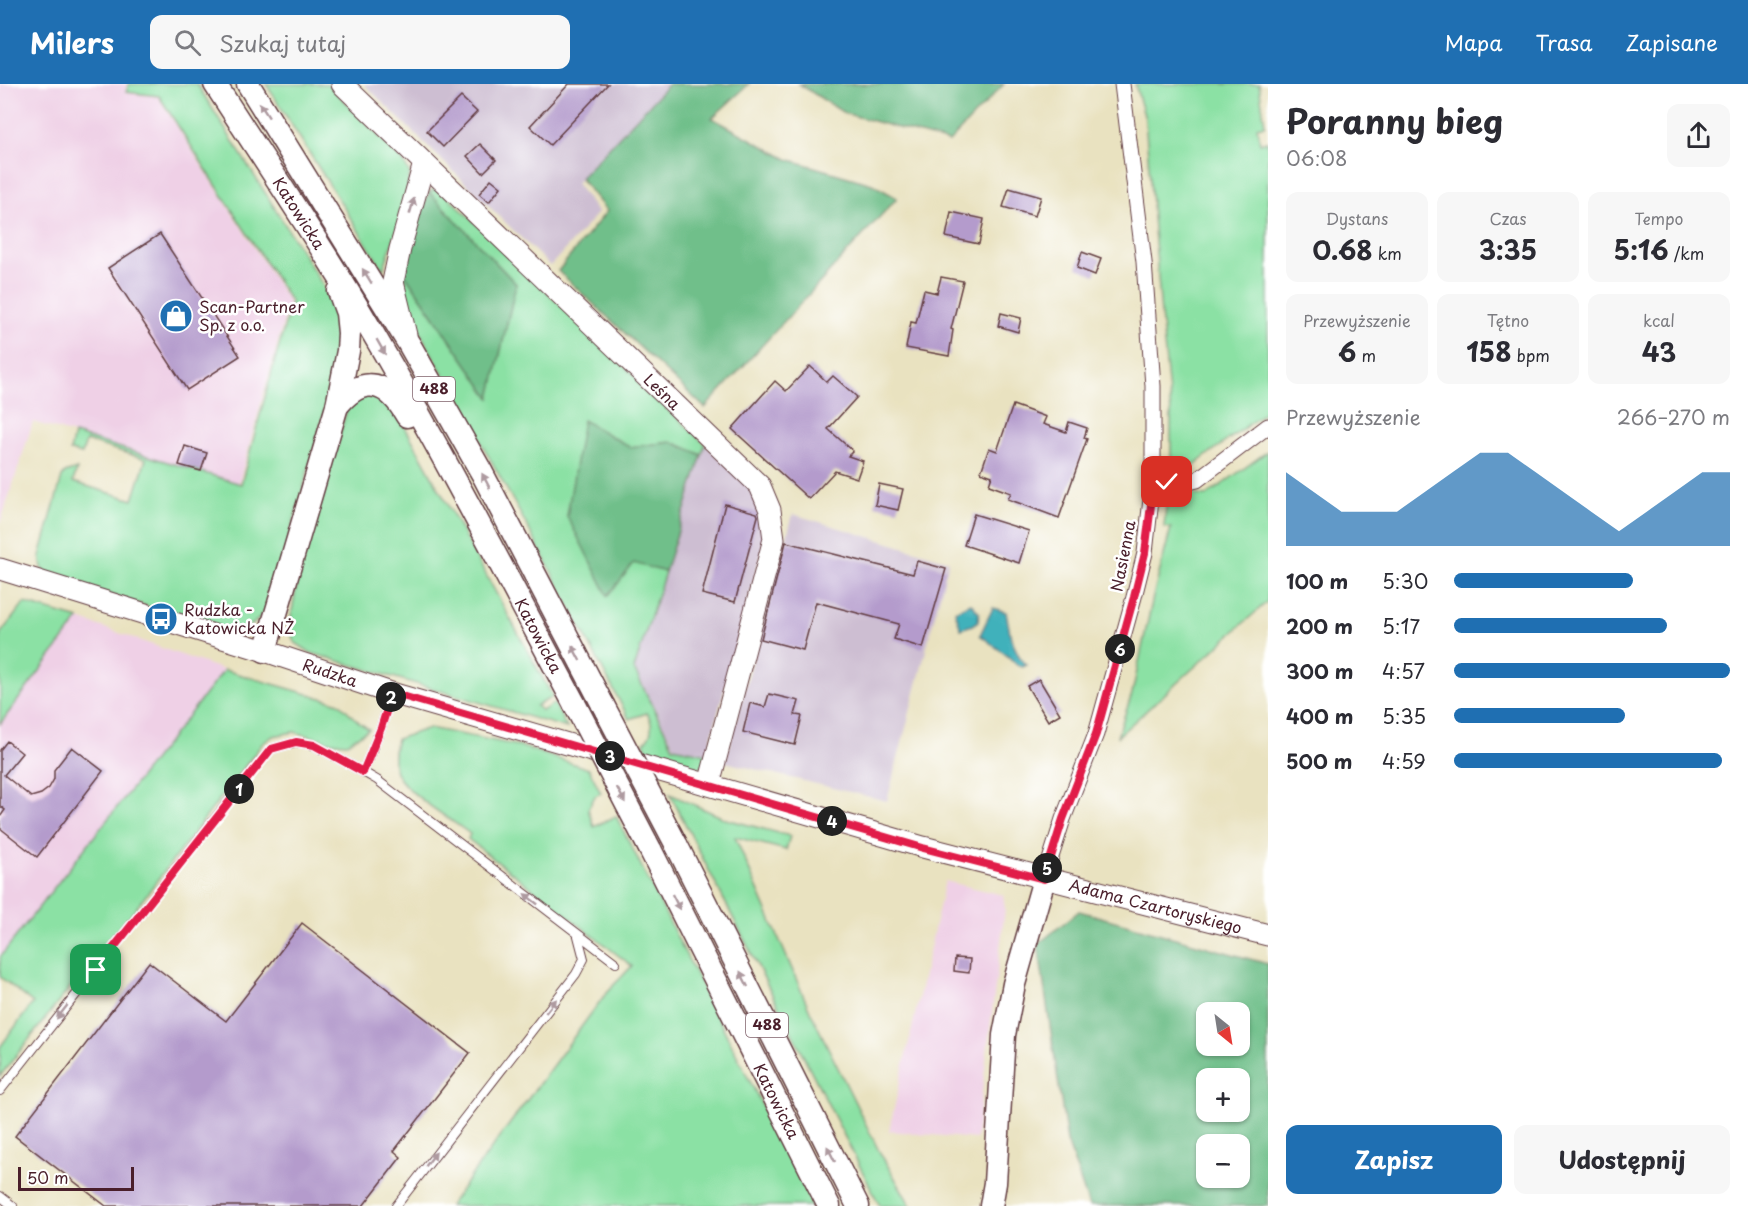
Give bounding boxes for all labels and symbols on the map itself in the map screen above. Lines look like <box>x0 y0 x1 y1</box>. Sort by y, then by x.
one-way arrow <box>259 102 270 118</box>
street label: Katowicka <box>267 172 332 254</box>
one-way arrow <box>408 197 417 215</box>
one-way arrow <box>361 268 372 284</box>
place label: Scan-Partner Sp. z o.o. <box>199 294 305 336</box>
shop icon: Scan-Partner Sp. z o.o. <box>158 298 194 334</box>
one-way arrow <box>376 339 386 356</box>
street label: Leśna <box>639 367 687 415</box>
road number: 488 <box>413 377 455 401</box>
pin <box>1141 456 1192 507</box>
one-way arrow <box>481 472 491 489</box>
street label: Nasienna <box>1103 518 1141 593</box>
street label: Katowicka <box>510 594 569 677</box>
place label: Rudzka - Katowicka NŻ <box>184 597 295 639</box>
bus stop icon: Rudzka - Katowicka NŻ <box>143 601 179 637</box>
pin: 6 <box>1105 634 1135 664</box>
one-way arrow <box>571 644 581 661</box>
street label: Rudzka <box>300 651 361 692</box>
pin: 2 <box>376 682 406 712</box>
pin: 3 <box>595 741 625 771</box>
pin: 1 <box>224 774 254 804</box>
one-way arrow <box>616 786 626 803</box>
pin: 4 <box>817 806 847 836</box>
pin: 5 <box>1032 853 1062 883</box>
street label: Adama Czartoryskiego <box>1067 872 1245 939</box>
one-way arrow <box>523 893 539 905</box>
one-way arrow <box>671 893 681 910</box>
pin <box>70 944 121 995</box>
one-way arrow <box>739 971 749 988</box>
one-way arrow <box>544 998 556 1013</box>
north arrow <box>1196 1002 1250 1056</box>
one-way arrow <box>57 1005 69 1020</box>
road number: 488 <box>746 1013 788 1037</box>
street label: Katowicka <box>748 1059 806 1143</box>
one-way arrow <box>827 1145 836 1162</box>
one-way arrow <box>425 1152 437 1168</box>
scale bar <box>18 1164 134 1192</box>

